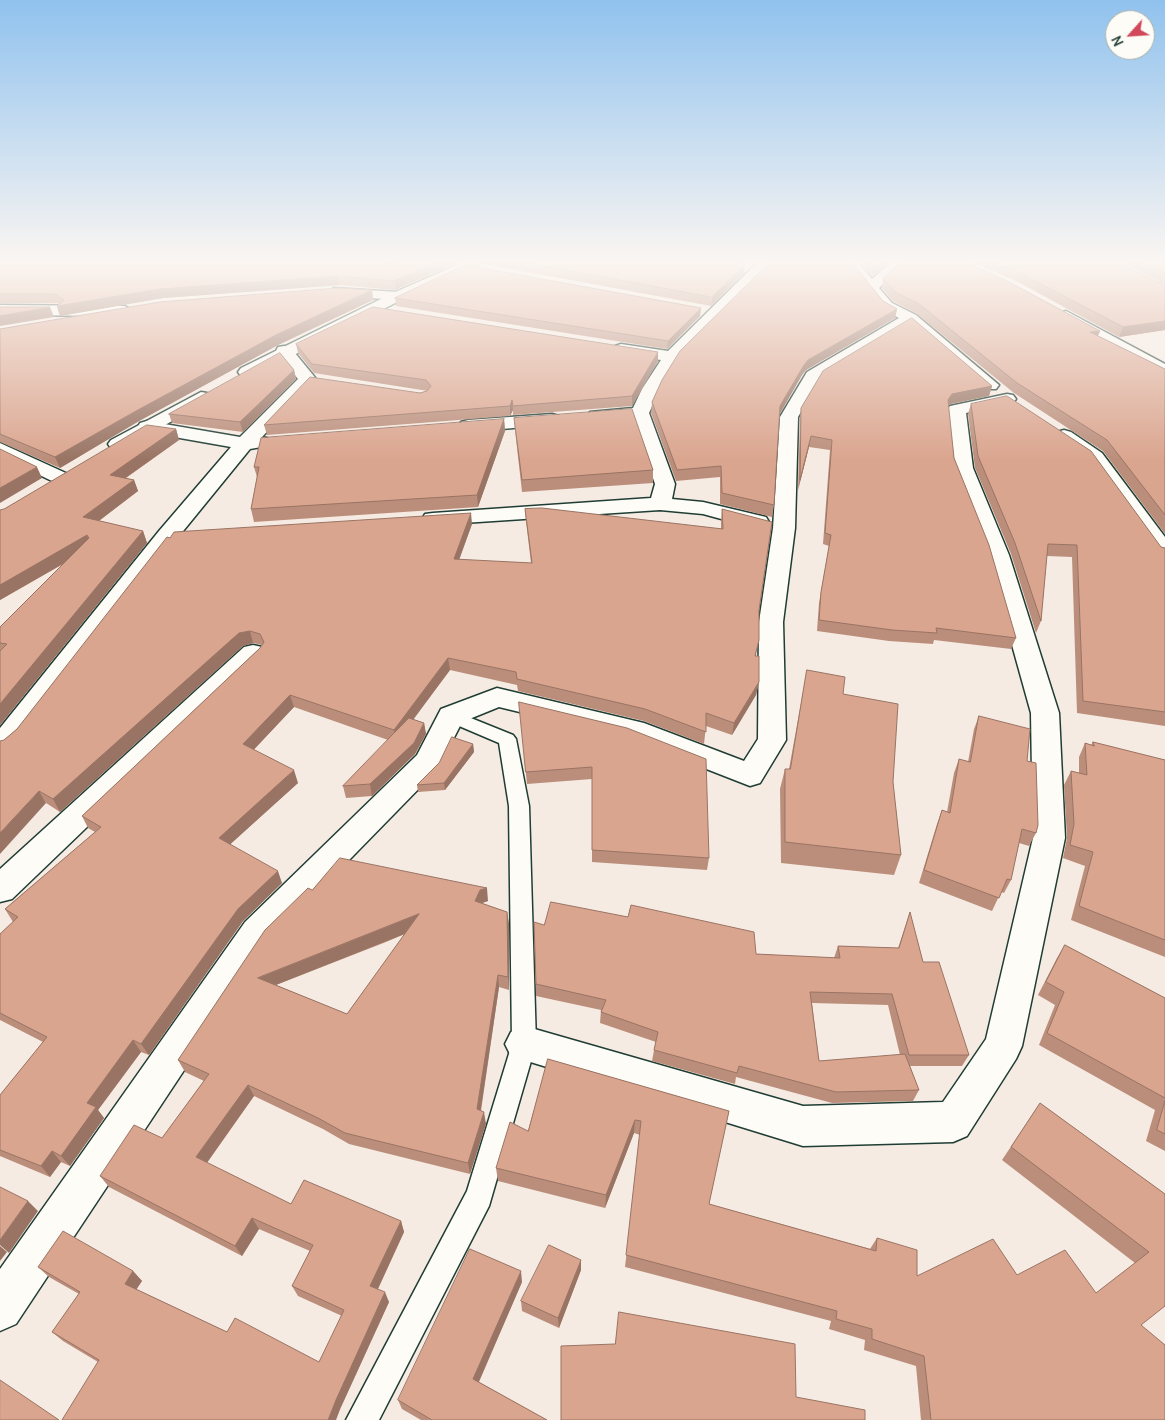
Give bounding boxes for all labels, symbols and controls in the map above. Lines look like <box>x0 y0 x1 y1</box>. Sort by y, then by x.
north arrow <box>1105 10 1155 60</box>
text: N <box>1107 33 1128 49</box>

